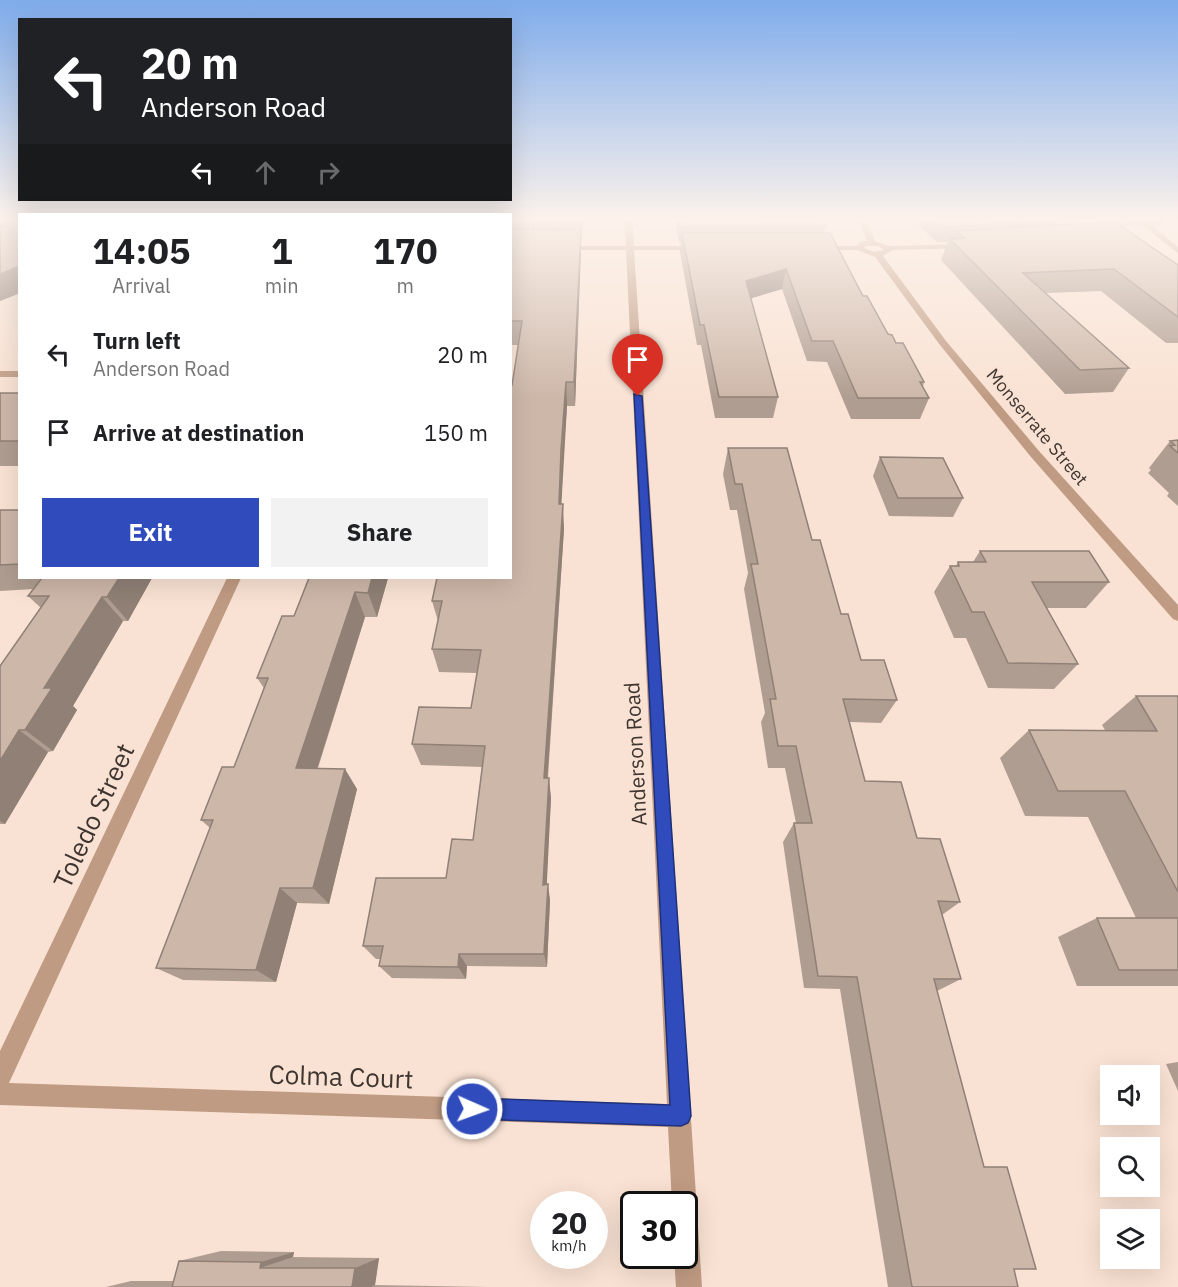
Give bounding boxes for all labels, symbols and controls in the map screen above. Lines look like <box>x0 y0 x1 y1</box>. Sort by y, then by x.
text: 20 m <box>141 36 239 91</box>
icon: left <box>42 42 120 120</box>
text: Anderson Road <box>141 89 326 124</box>
icon: left <box>186 156 219 189</box>
icon: ahead <box>249 156 282 189</box>
icon: right <box>312 156 345 189</box>
text: 14:05 <box>92 227 191 274</box>
text: 1 <box>271 227 293 274</box>
text: 170 <box>373 227 438 274</box>
text: Arrival <box>112 272 171 299</box>
text: min <box>265 272 299 299</box>
text: m <box>397 272 414 299</box>
text: Turn left <box>93 326 181 355</box>
pin <box>612 334 663 396</box>
icon: left <box>42 338 75 371</box>
text: 20 m <box>437 340 488 369</box>
icon: arrive <box>621 343 654 376</box>
text: Anderson Road <box>93 355 230 382</box>
street label: Monserrate Street <box>982 363 1093 490</box>
icon: arrive <box>42 416 75 449</box>
text: Arrive at destination <box>93 418 304 447</box>
text: 150 m <box>424 418 488 447</box>
button: Exit <box>42 498 259 567</box>
button: Share <box>271 498 488 567</box>
street label: Anderson Road <box>617 681 653 827</box>
street label: Toledo Street <box>45 738 142 894</box>
street label: Colma Court <box>268 1056 414 1096</box>
map controls <box>1100 1065 1160 1269</box>
button: sound <box>1100 1065 1160 1125</box>
position arrow <box>440 1077 504 1141</box>
button: search <box>1100 1137 1160 1197</box>
speed limit sign: 30 <box>620 1191 698 1269</box>
text: 20 <box>551 1203 587 1242</box>
button: layers <box>1100 1209 1160 1269</box>
text: km/h <box>551 1236 587 1255</box>

